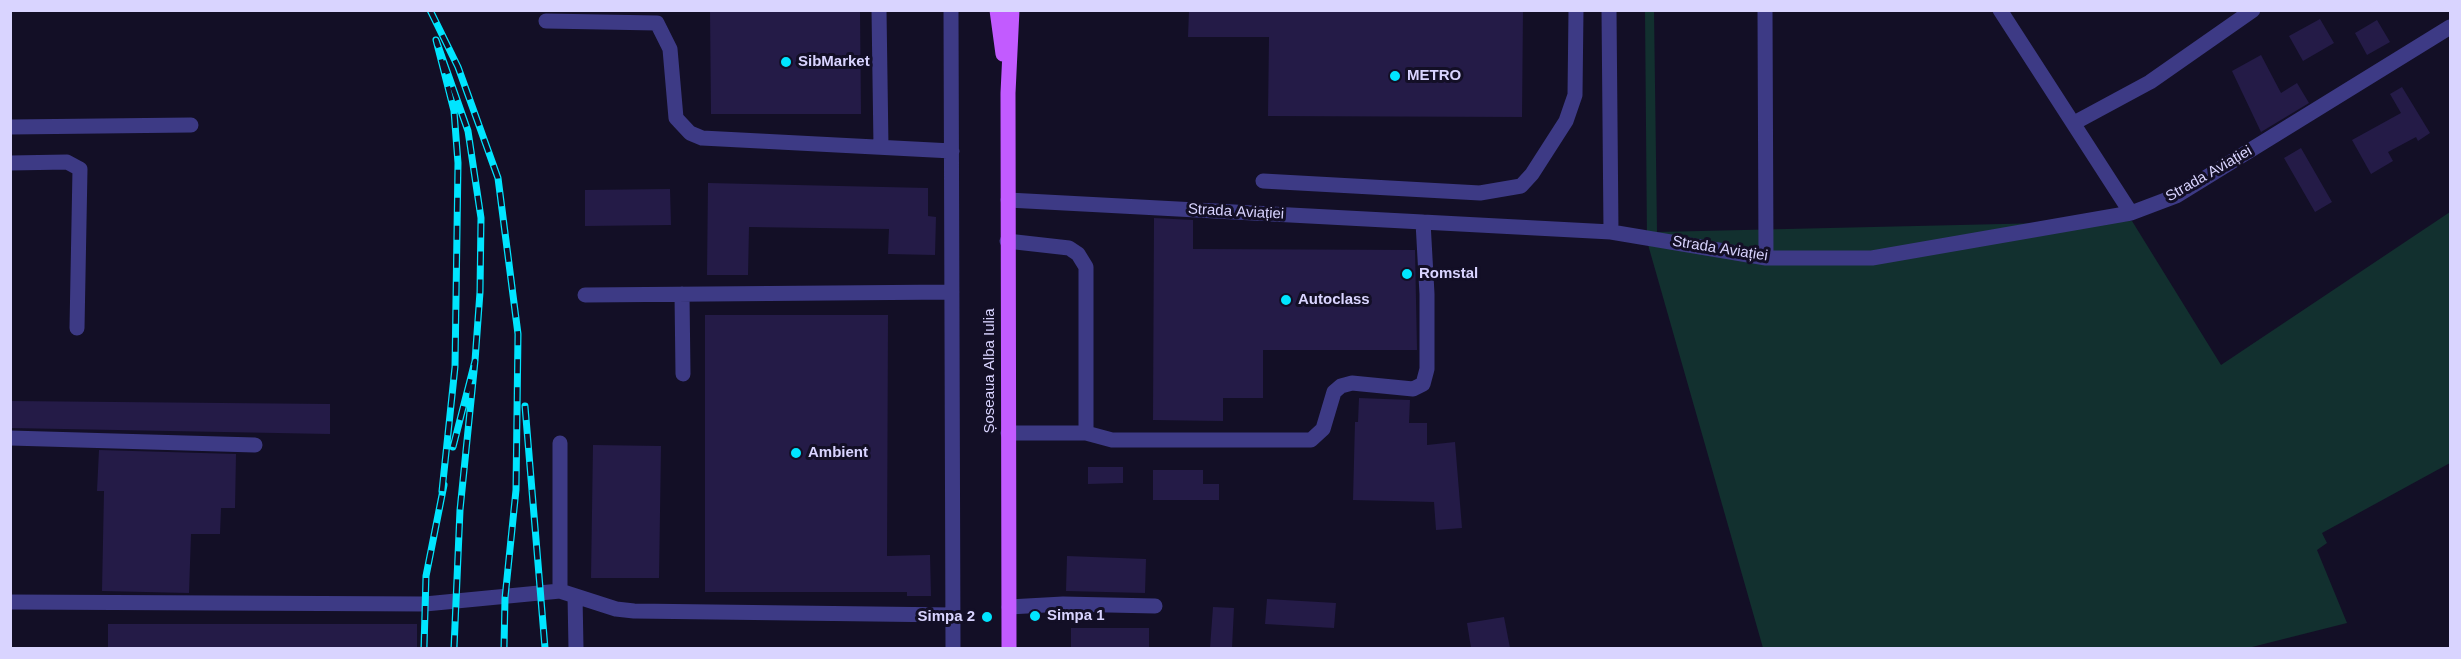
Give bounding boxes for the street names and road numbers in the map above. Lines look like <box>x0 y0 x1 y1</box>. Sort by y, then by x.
street label: Strada Aviației <box>2163 142 2255 206</box>
street label: Strada Aviației <box>1187 200 1285 224</box>
street label: Strada Aviației <box>1671 233 1769 265</box>
street label: Șoseaua Alba Iulia <box>981 308 999 434</box>

